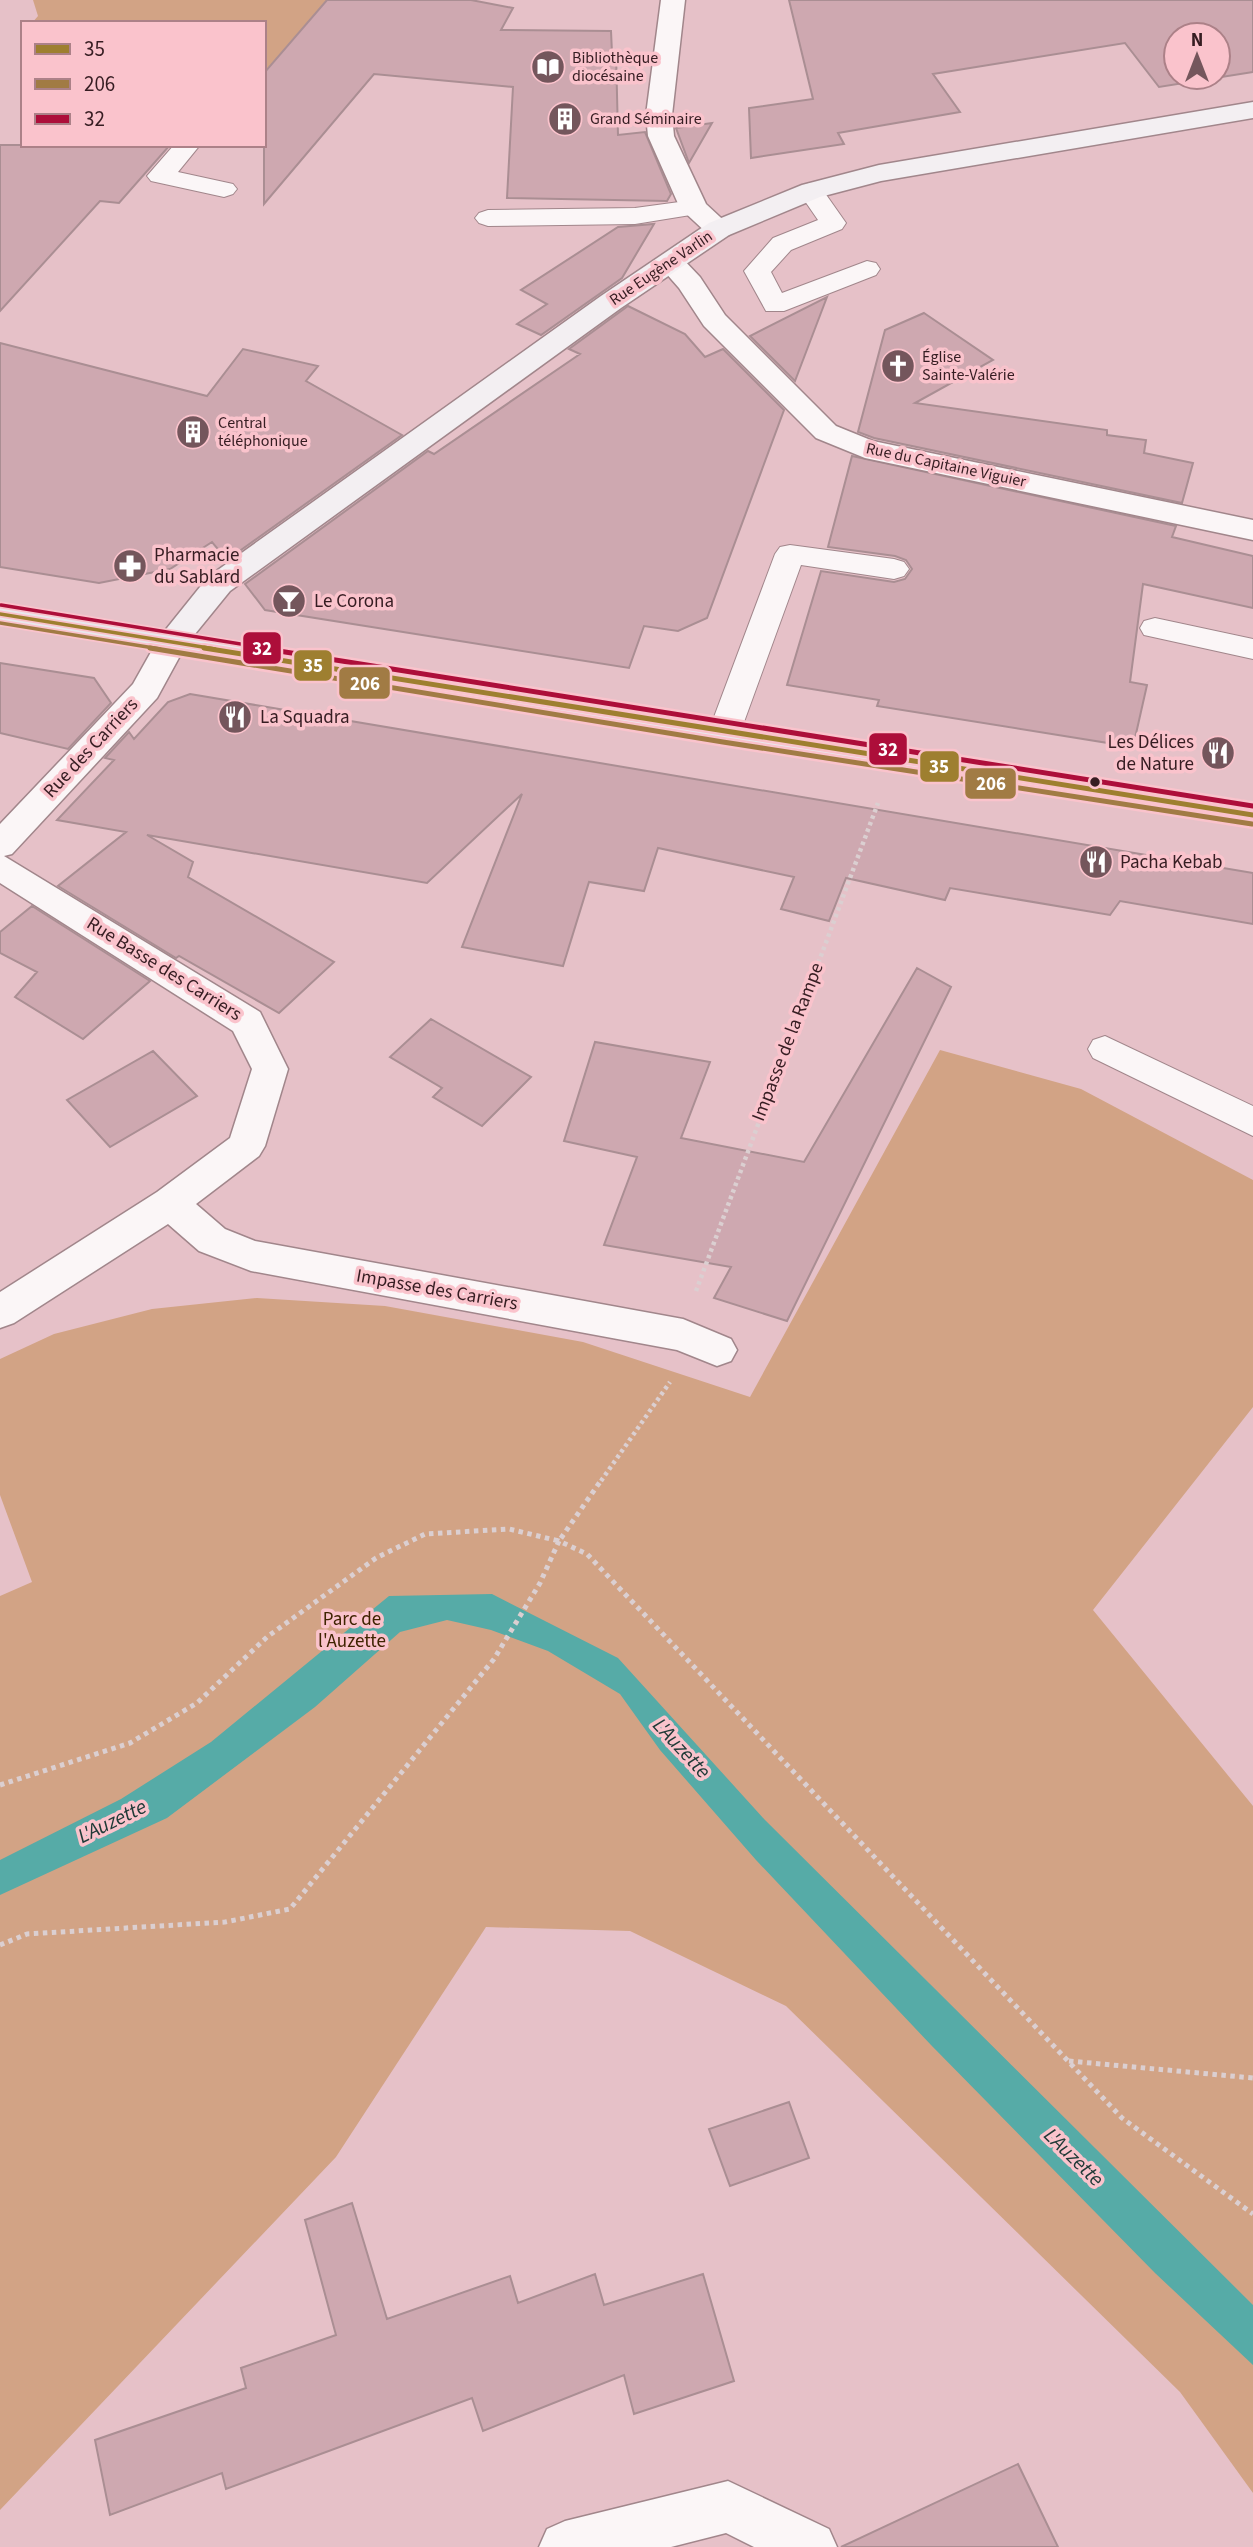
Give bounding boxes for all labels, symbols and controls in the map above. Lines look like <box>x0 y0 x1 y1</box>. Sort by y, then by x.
legend <box>21 21 266 147</box>
north arrow <box>1162 21 1232 91</box>
text: N <box>1191 27 1203 54</box>
text: 35 <box>84 34 105 64</box>
place label: Bibliothèque diocésaine <box>572 47 658 87</box>
library icon: Bibliothèque diocésaine <box>529 48 567 86</box>
text: 206 <box>84 69 115 99</box>
building icon: Grand Séminaire <box>546 100 584 138</box>
text: 32 <box>84 104 105 134</box>
place label: Grand Séminaire <box>590 108 702 130</box>
street label: Rue Eugène Varlin <box>605 225 717 311</box>
place label: Église Sainte-Valérie <box>922 346 1015 386</box>
church icon: Église Sainte-Valérie <box>879 347 917 385</box>
place label: Central téléphonique <box>218 412 308 452</box>
building icon: Central téléphonique <box>174 413 212 451</box>
street label: Rue du Capitaine Viguier <box>864 437 1028 493</box>
place label: Pharmacie du Sablard <box>154 542 240 591</box>
pharmacy icon: Pharmacie du Sablard <box>111 547 149 585</box>
bar icon: Le Corona <box>270 582 308 620</box>
place label: Le Corona <box>314 588 394 615</box>
line badge: 32 <box>242 631 282 665</box>
text: 32 <box>252 636 272 663</box>
line badge: 35 <box>293 649 333 682</box>
text: 35 <box>303 653 323 680</box>
line badge: 206 <box>338 666 391 700</box>
text: 206 <box>350 671 380 698</box>
street label: Rue des Carriers <box>37 692 145 804</box>
restaurant icon: La Squadra <box>216 698 254 736</box>
place label: La Squadra <box>260 704 349 731</box>
place label: Les Délices de Nature <box>1108 729 1194 778</box>
line badge: 32 <box>868 732 908 766</box>
restaurant icon: Les Délices de Nature <box>1199 734 1237 772</box>
text: 32 <box>878 737 898 764</box>
line badge: 35 <box>919 750 960 783</box>
text: 35 <box>929 754 949 781</box>
line badge: 206 <box>964 767 1017 800</box>
text: 206 <box>976 771 1006 798</box>
unlabelled marker <box>1088 775 1102 789</box>
restaurant icon: Pacha Kebab <box>1077 843 1115 881</box>
place label: Pacha Kebab <box>1120 849 1223 876</box>
street label: Rue Basse des Carriers <box>81 910 247 1028</box>
street label: Impasse de la Rampe <box>745 959 831 1125</box>
street label: Impasse des Carriers <box>354 1262 520 1318</box>
park label: Parc de l'Auzette <box>318 1606 386 1655</box>
water label: L'Auzette <box>646 1711 718 1785</box>
water label: L'Auzette <box>72 1791 152 1851</box>
water label: L'Auzette <box>1037 2121 1111 2193</box>

